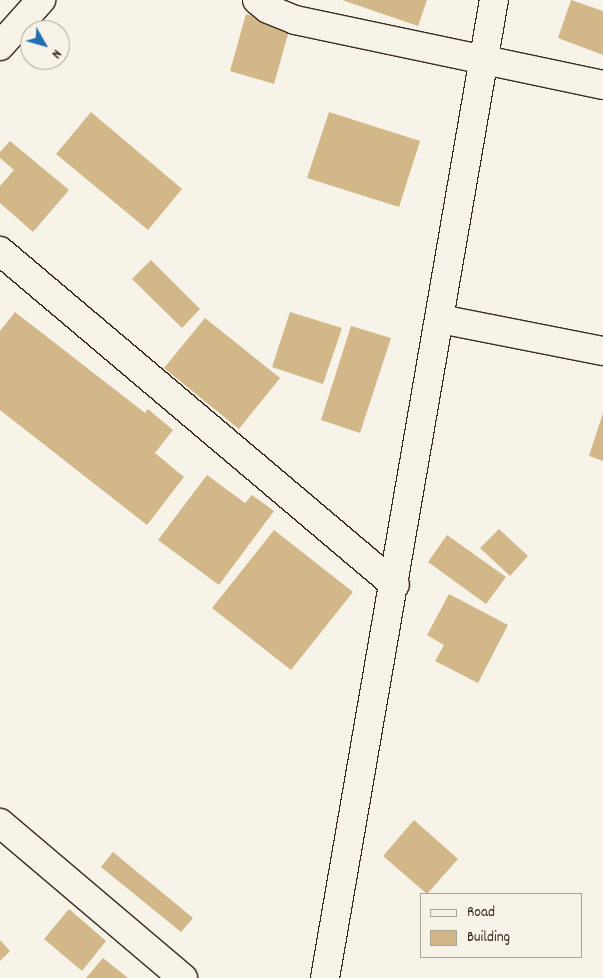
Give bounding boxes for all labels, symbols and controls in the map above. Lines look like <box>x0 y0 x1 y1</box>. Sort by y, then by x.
north arrow <box>20 20 70 70</box>
text: N <box>46 45 66 62</box>
legend <box>420 893 583 958</box>
text: Road <box>467 902 495 924</box>
text: Building <box>467 927 510 949</box>

